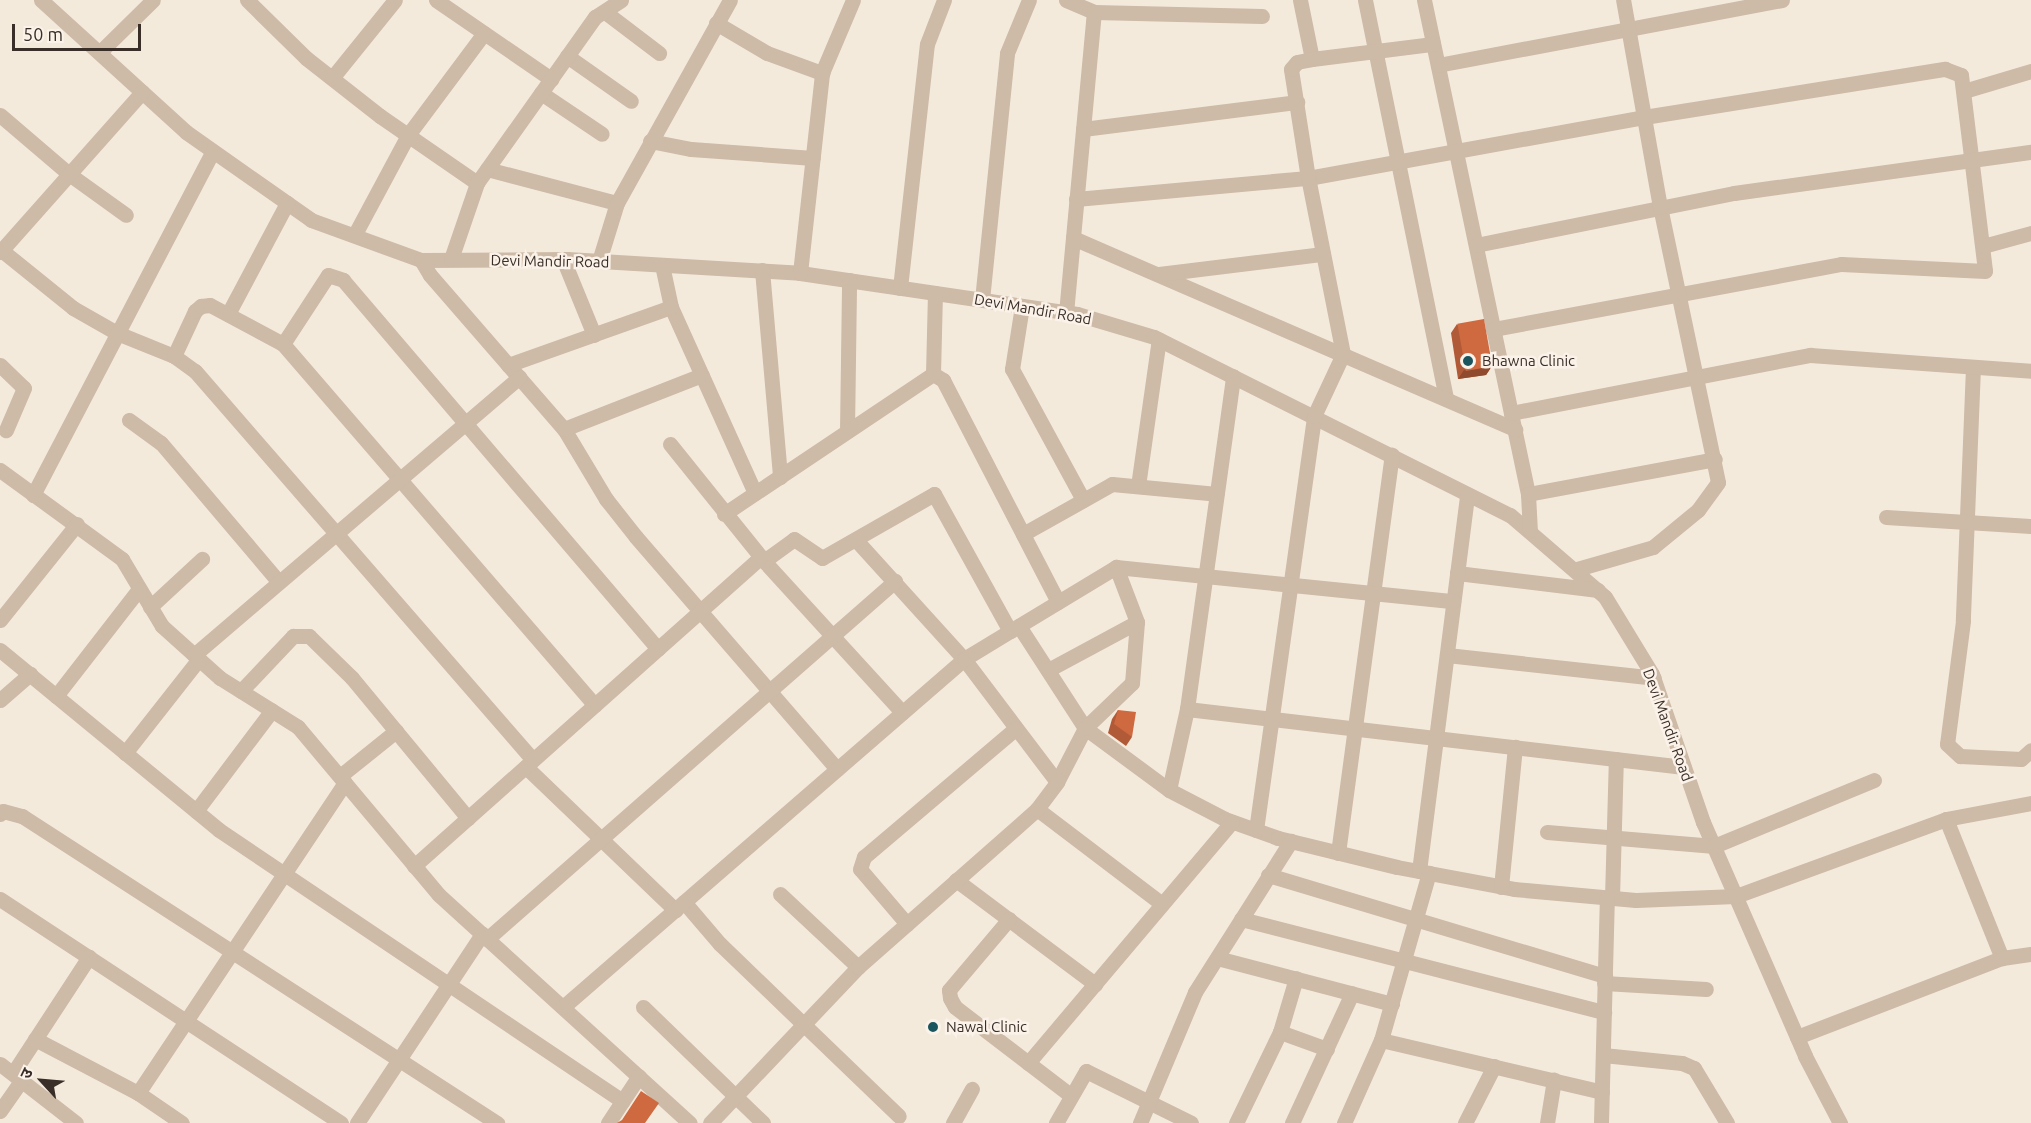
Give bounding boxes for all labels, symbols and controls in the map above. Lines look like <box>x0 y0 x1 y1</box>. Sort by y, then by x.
scale bar <box>15 12 144 50</box>
text: 50 m <box>23 24 63 44</box>
street label: Devi Mandir Road <box>491 251 609 271</box>
street label: Devi Mandir Road <box>973 290 1093 328</box>
marker: Bhawna Clinic <box>1459 352 1477 370</box>
place label: Bhawna Clinic <box>1482 352 1575 370</box>
street label: Devi Mandir Road <box>1639 666 1697 784</box>
marker: Nawal Clinic <box>924 1018 942 1036</box>
place label: Nawal Clinic <box>946 1018 1027 1036</box>
north arrow <box>12 1051 72 1111</box>
text: उ <box>16 1065 36 1081</box>

